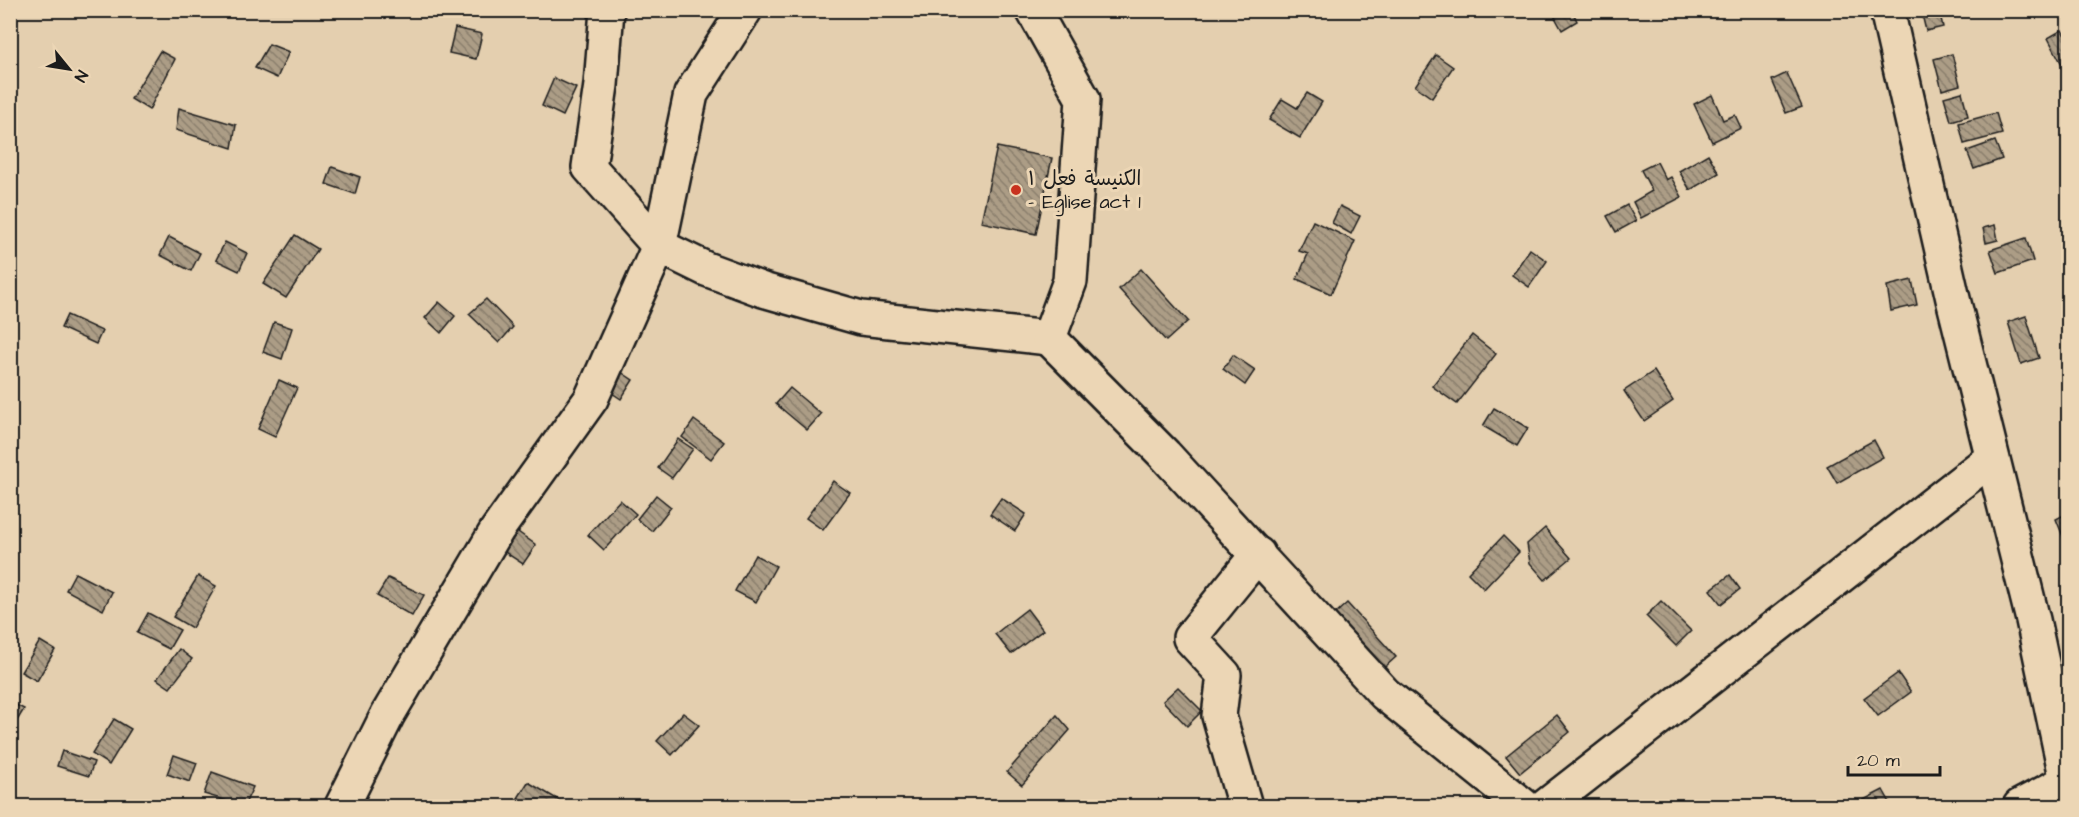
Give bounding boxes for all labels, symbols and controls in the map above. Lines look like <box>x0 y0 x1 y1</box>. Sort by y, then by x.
north arrow <box>39 39 99 99</box>
text: N <box>69 66 93 86</box>
place label: الكنيسة فعل ۱ – Eglise act 1 <box>1028 165 1141 217</box>
marker: الكنيسة فعل ۱ – Eglise act 1 <box>1009 183 1023 197</box>
scale bar <box>1848 739 1940 777</box>
text: 20 m <box>1857 748 1900 773</box>

